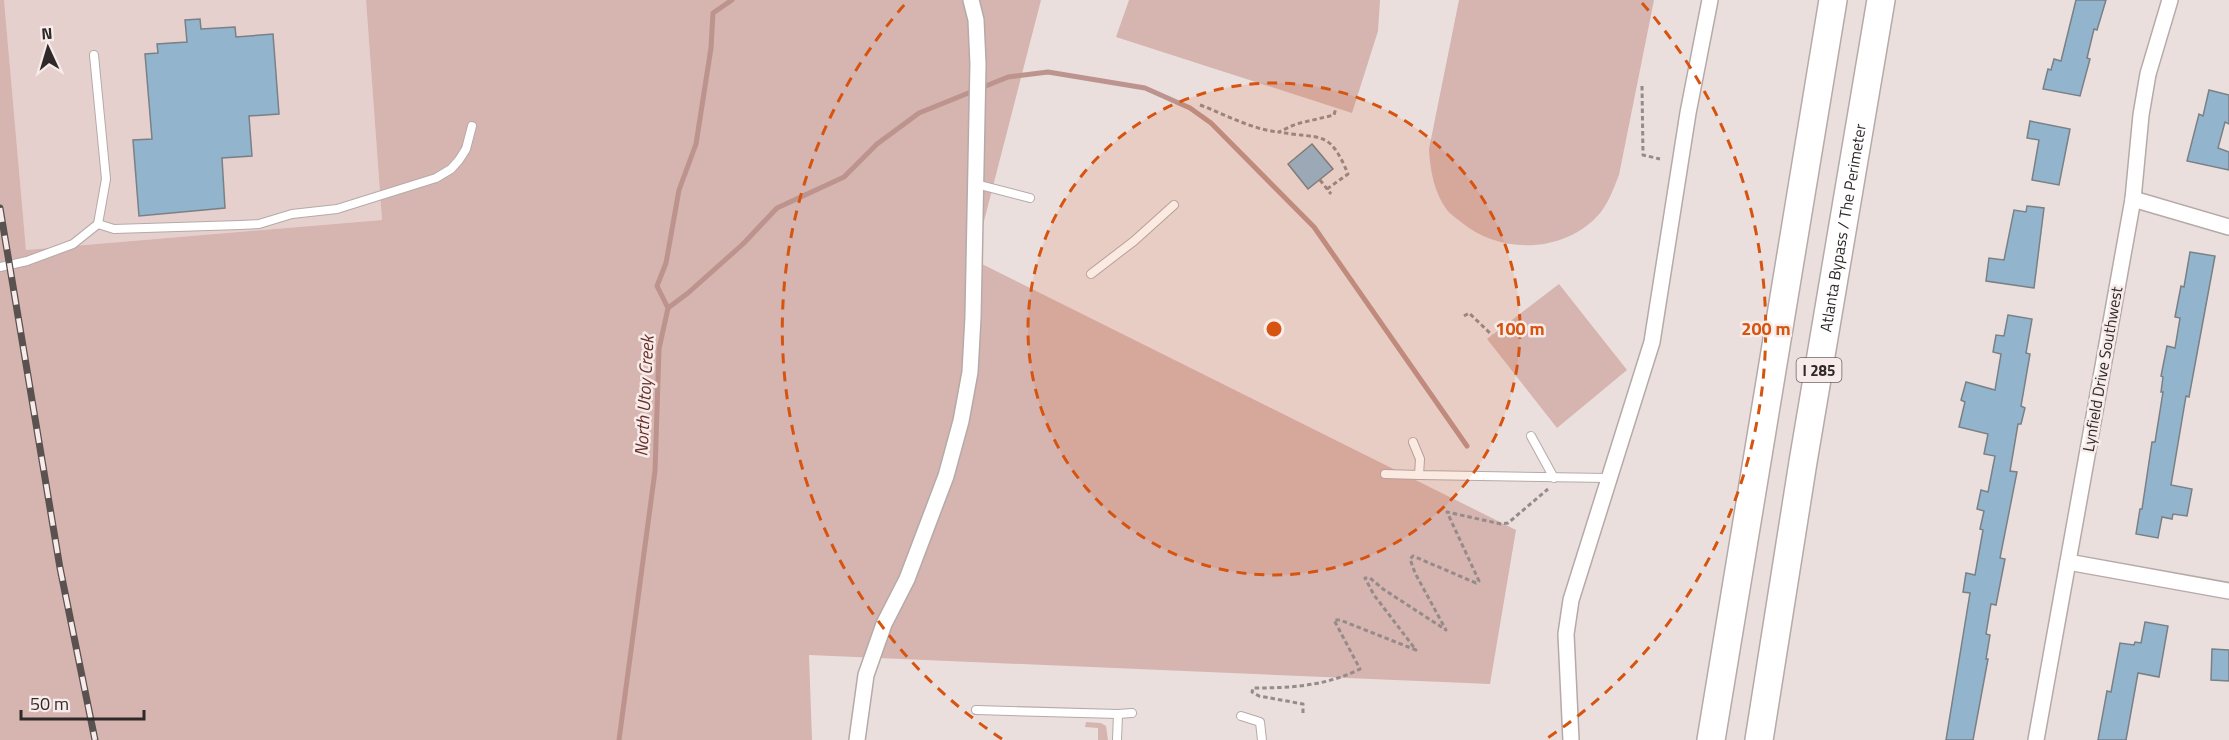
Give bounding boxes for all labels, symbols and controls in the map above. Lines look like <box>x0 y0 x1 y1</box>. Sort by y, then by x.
north arrow <box>18 18 78 78</box>
text: N <box>41 21 53 45</box>
street label: Atlanta Bypass / The Perimeter <box>1813 121 1872 334</box>
street label: Lynfield Drive Southwest <box>2076 284 2128 453</box>
text: 100 m <box>1495 315 1545 342</box>
text: 200 m <box>1741 315 1791 342</box>
centre of rings <box>1264 319 1284 339</box>
water label: North Utoy Creek <box>627 333 661 457</box>
road number: I 285 <box>1796 358 1842 382</box>
scale bar <box>21 683 144 721</box>
text: 50 m <box>30 690 69 717</box>

